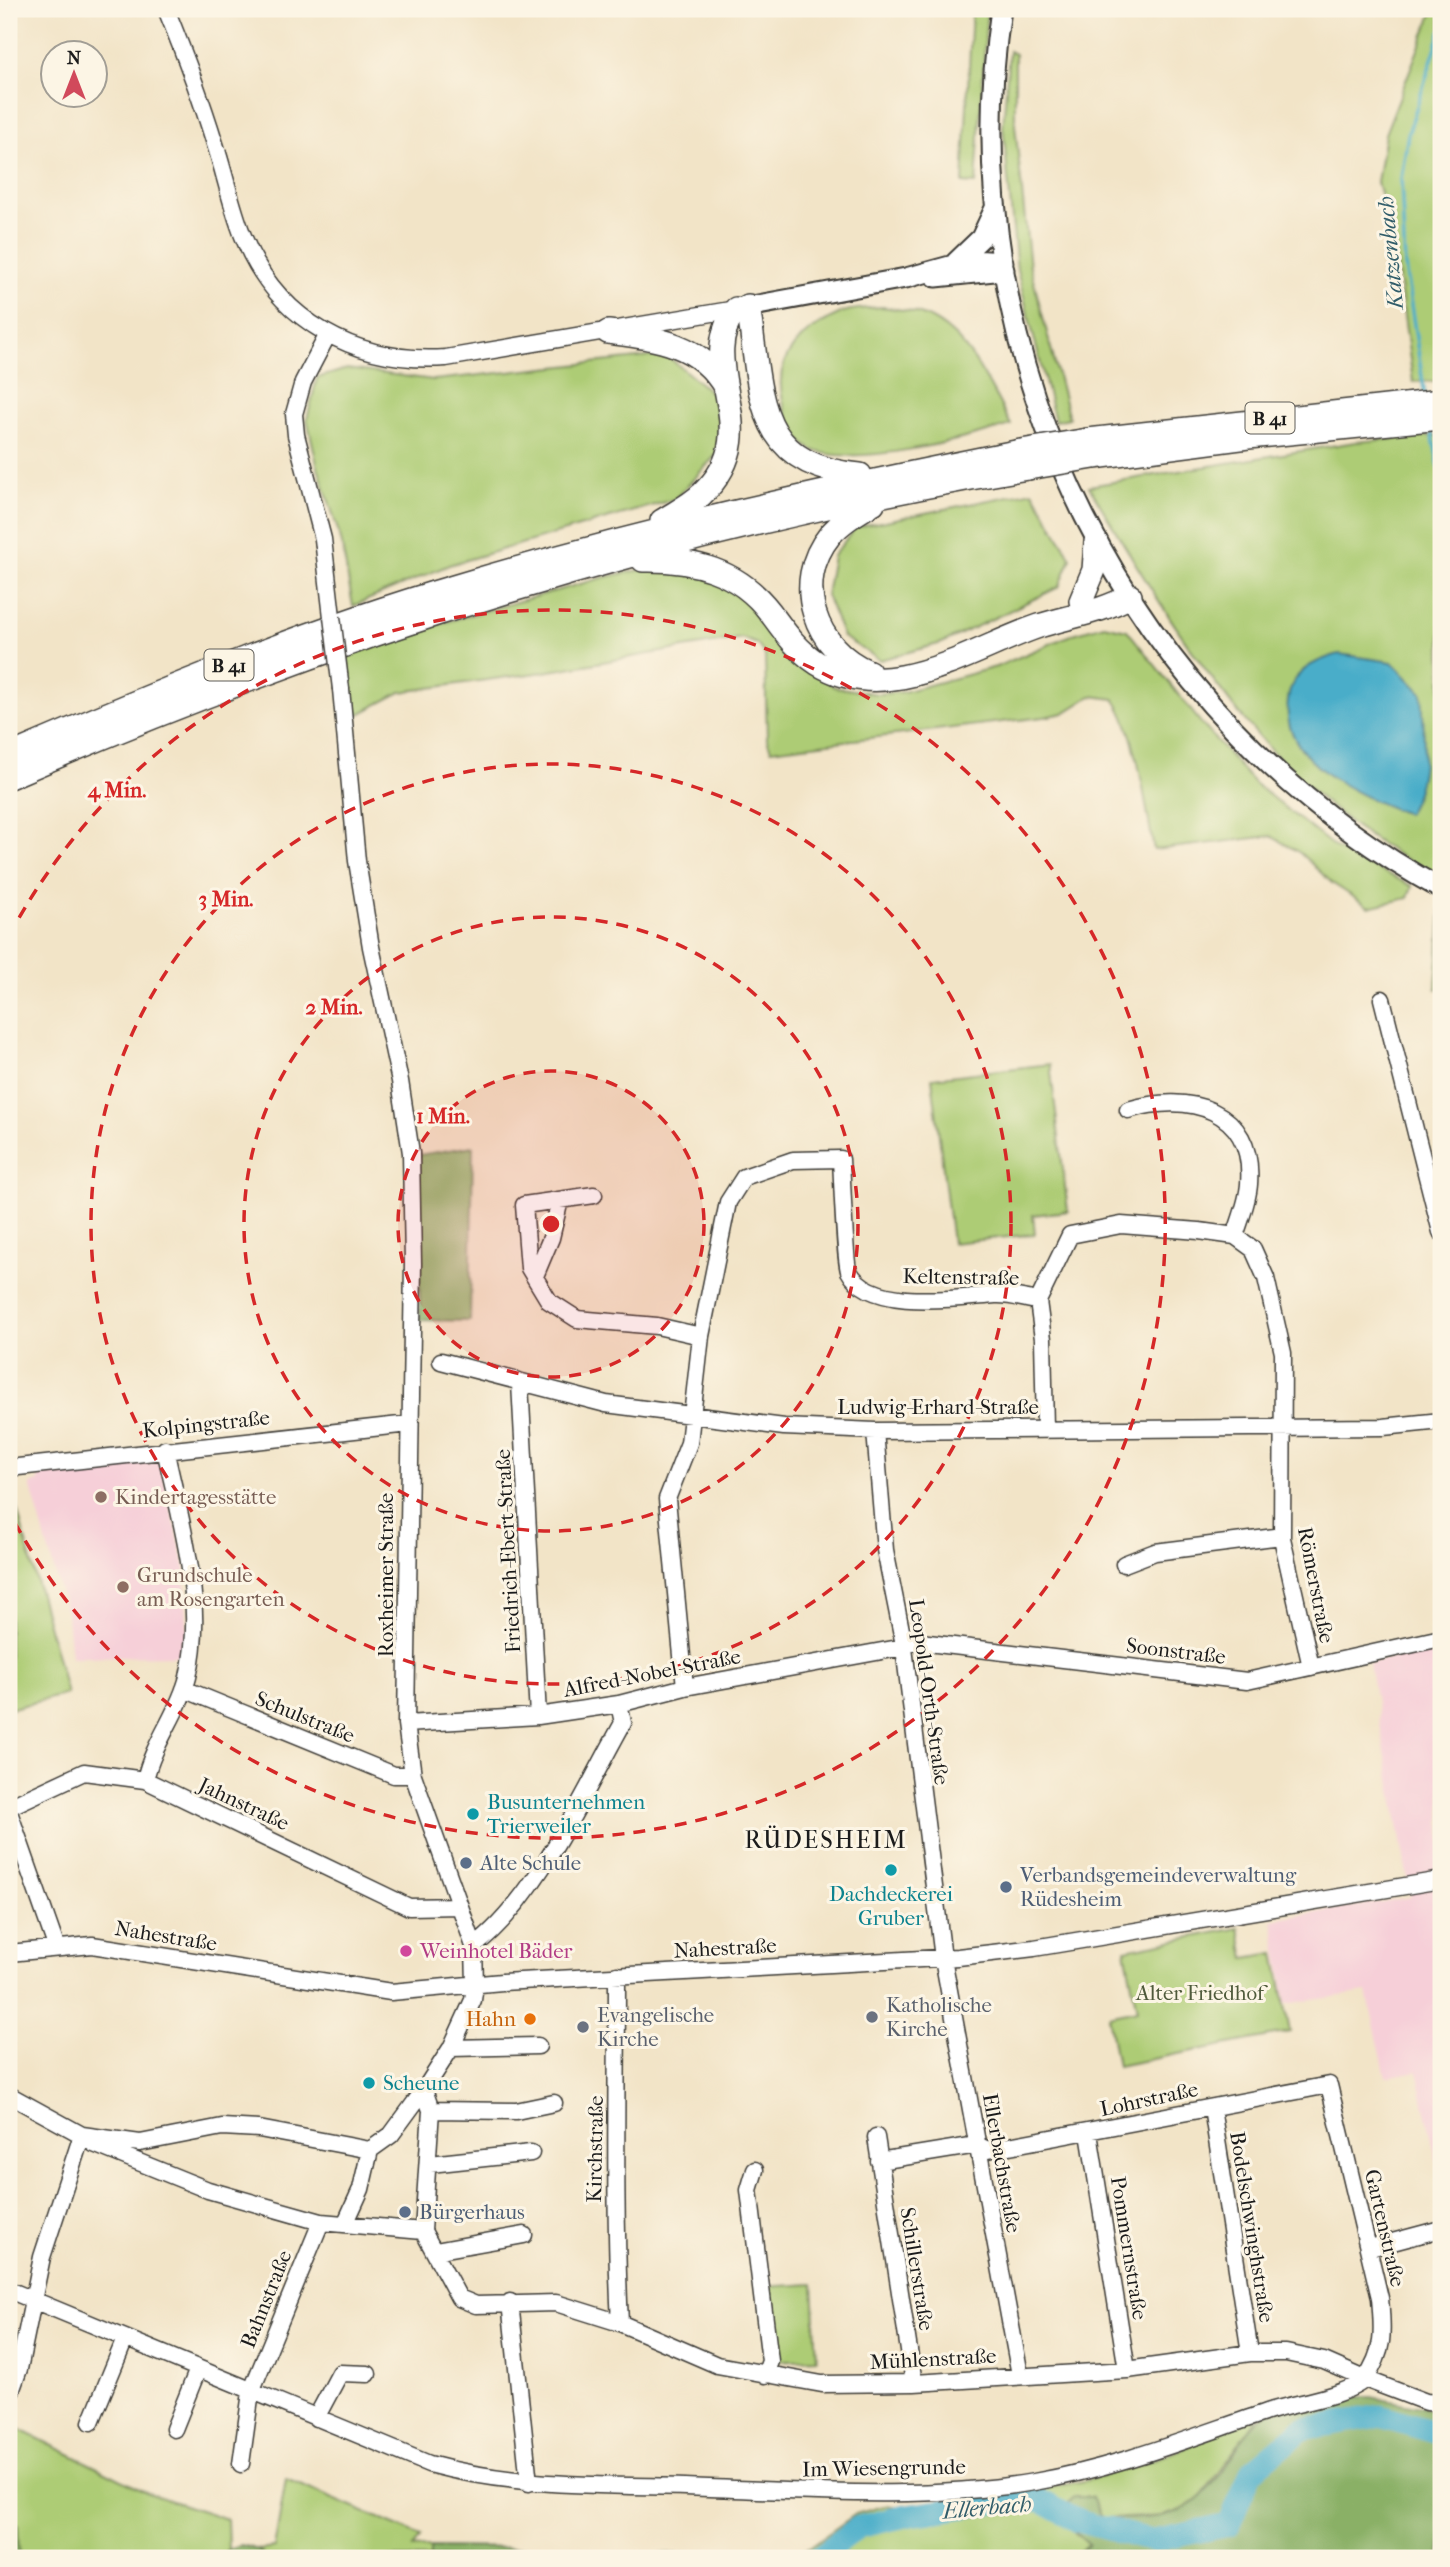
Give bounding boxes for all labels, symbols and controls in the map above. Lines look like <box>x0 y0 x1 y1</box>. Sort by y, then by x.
north arrow <box>38 38 108 108</box>
text: N <box>67 47 82 69</box>
water label: Katzenbach <box>1372 195 1409 313</box>
road number: B 41 <box>1246 402 1294 434</box>
road number: B 41 <box>204 650 254 680</box>
text: 4 Min. <box>87 778 146 803</box>
text: 3 Min. <box>199 887 253 911</box>
text: 2 Min. <box>306 995 362 1019</box>
text: 1 Min. <box>416 1104 470 1128</box>
centre of rings <box>539 1212 563 1236</box>
street label: Keltenstraße <box>902 1264 1020 1290</box>
street label: Ludwig-Erhard-Straße <box>837 1395 1039 1419</box>
street label: Kolpingstraße <box>141 1405 271 1443</box>
street label: Friedrich-Ebert-Straße <box>491 1448 525 1654</box>
place label: Kindertagesstätte <box>115 1485 276 1509</box>
marker: Kindertagesstätte <box>93 1489 109 1505</box>
street label: Roxheimer Straße <box>374 1493 398 1657</box>
street label: Römerstraße <box>1293 1525 1339 1645</box>
place label: Grundschule am Rosengarten <box>137 1563 285 1611</box>
marker: Grundschule am Rosengarten <box>115 1579 131 1595</box>
street label: Leopold-Orth-Straße <box>904 1597 954 1787</box>
street label: Soonstraße <box>1125 1633 1227 1669</box>
street label: Alfred-Nobel-Straße <box>560 1644 743 1702</box>
street label: Schulstraße <box>252 1686 358 1748</box>
street label: Jahnstraße <box>193 1772 293 1835</box>
place label: Busunternehmen Trierweiler <box>487 1790 645 1838</box>
marker: Busunternehmen Trierweiler <box>465 1806 481 1822</box>
district label: RÜDESHEIM <box>744 1825 908 1854</box>
place label: Alte Schule <box>479 1851 581 1875</box>
marker: Alte Schule <box>458 1855 474 1871</box>
marker: Dachdeckerei Gruber <box>883 1862 899 1878</box>
place label: Verbandsgemeindeverwaltung Rüdesheim <box>1019 1863 1297 1911</box>
marker: Verbandsgemeindeverwaltung Rüdesheim <box>998 1879 1014 1895</box>
place label: Dachdeckerei Gruber <box>829 1882 953 1930</box>
street label: Nahestraße <box>113 1916 219 1956</box>
street label: Nahestraße <box>673 1933 777 1963</box>
place label: Weinhotel Bäder <box>419 1939 573 1963</box>
marker: Weinhotel Bäder <box>398 1943 414 1959</box>
park label: Alter Friedhof <box>1135 1981 1268 2005</box>
place label: Katholische Kirche <box>886 1993 992 2041</box>
place label: Evangelische Kirche <box>597 2003 714 2051</box>
place label: Hahn <box>466 2007 516 2031</box>
marker: Katholische Kirche <box>864 2009 880 2025</box>
marker: Hahn <box>522 2011 538 2027</box>
marker: Evangelische Kirche <box>575 2019 591 2035</box>
place label: Scheune <box>383 2071 459 2095</box>
marker: Scheune <box>361 2075 377 2091</box>
street label: Lohrstraße <box>1098 2077 1200 2121</box>
street label: Ellerbachstraße <box>978 2091 1026 2235</box>
street label: Kirchstraße <box>582 2095 608 2203</box>
street label: Bodelschwinghstraße <box>1225 2130 1279 2324</box>
street label: Gartenstraße <box>1360 2167 1410 2289</box>
street label: Pommernstraße <box>1106 2175 1152 2321</box>
place label: Bürgerhaus <box>419 2200 525 2224</box>
marker: Bürgerhaus <box>397 2204 413 2220</box>
street label: Schillerstraße <box>895 2206 939 2332</box>
street label: Bahnstraße <box>236 2247 296 2351</box>
street label: Mühlenstraße <box>869 2344 997 2374</box>
street label: Im Wiesengrunde <box>802 2455 966 2481</box>
water label: Ellerbach <box>939 2490 1033 2525</box>

